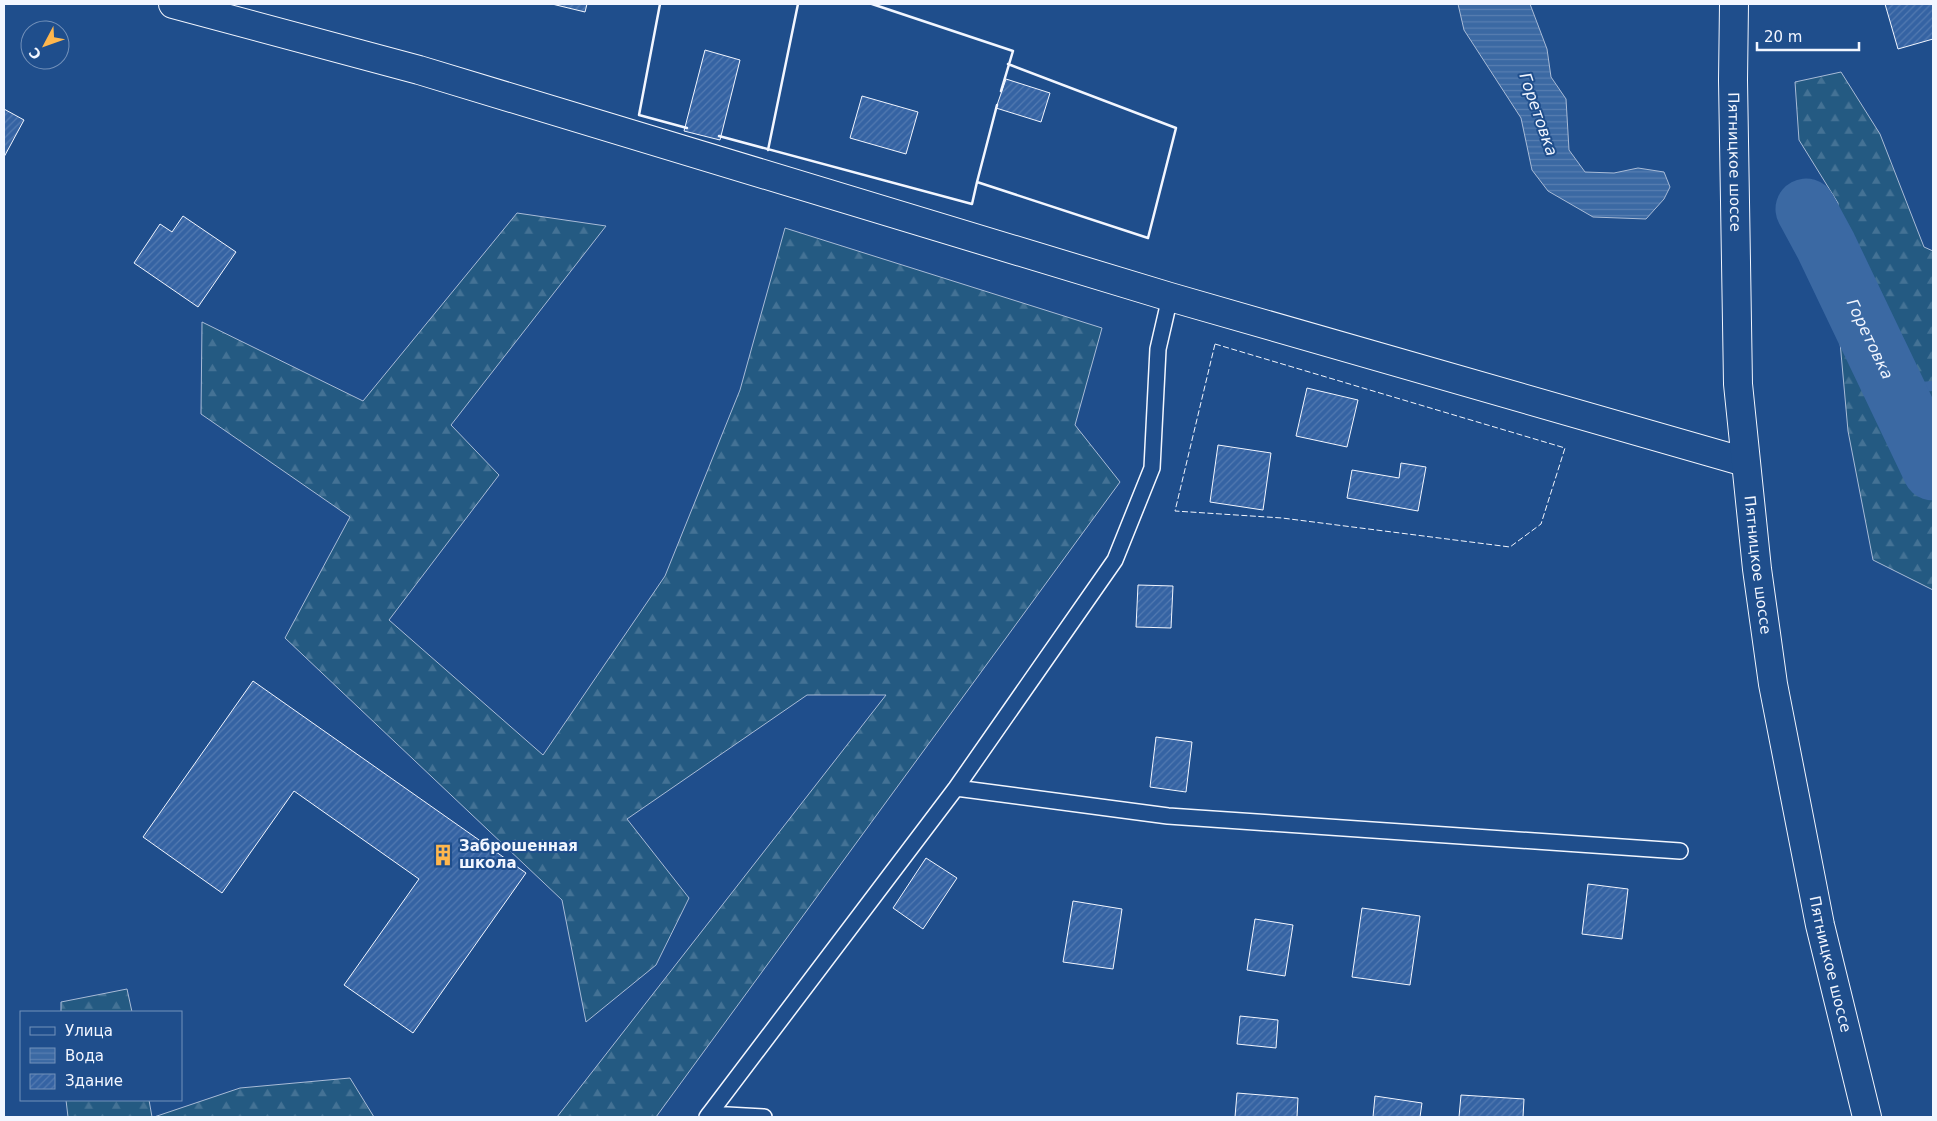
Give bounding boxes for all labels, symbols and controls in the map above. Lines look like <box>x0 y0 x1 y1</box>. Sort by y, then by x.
north arrow <box>20 20 70 70</box>
scale bar <box>1757 20 1860 52</box>
text: 20 m <box>1764 28 1802 46</box>
text: С <box>26 44 45 63</box>
water label: Горетовка <box>1515 70 1562 158</box>
street label: Пятницкое шоссе <box>1724 92 1744 232</box>
water label: Горетовка <box>1843 296 1897 382</box>
street label: Пятницкое шоссе <box>1740 495 1775 635</box>
place label: Заброшенная школа <box>459 837 578 872</box>
building icon: Заброшенная школа <box>430 842 456 868</box>
street label: Пятницкое шоссе <box>1806 894 1855 1034</box>
legend <box>20 1011 182 1101</box>
text: Улица <box>65 1022 113 1040</box>
text: Вода <box>65 1047 104 1065</box>
text: Здание <box>65 1072 123 1090</box>

